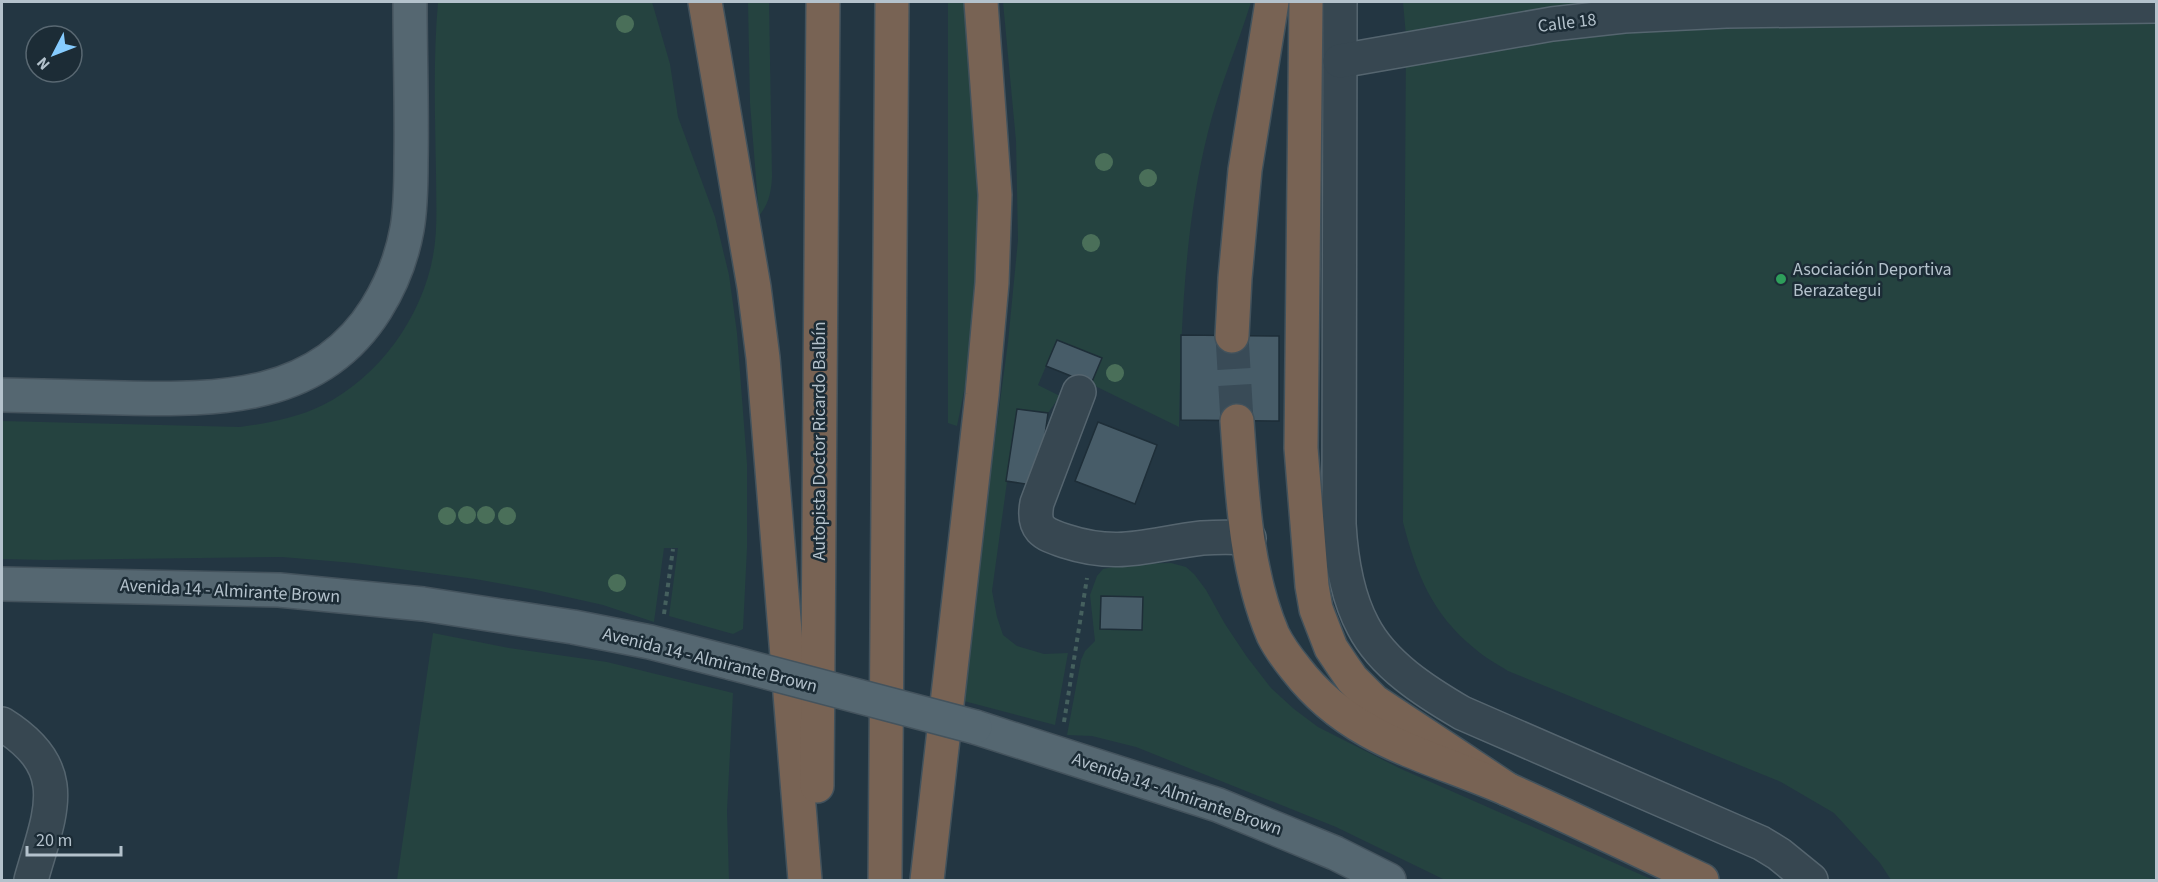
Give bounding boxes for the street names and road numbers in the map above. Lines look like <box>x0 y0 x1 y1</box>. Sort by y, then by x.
street label: Calle 18 <box>1536 7 1598 39</box>
street label: Autopista Doctor Ricardo Balbín <box>807 322 832 560</box>
street label: Avenida 14 - Almirante Brown <box>119 573 341 609</box>
street label: Avenida 14 - Almirante Brown <box>600 621 820 699</box>
street label: Avenida 14 - Almirante Brown <box>1069 746 1285 842</box>

